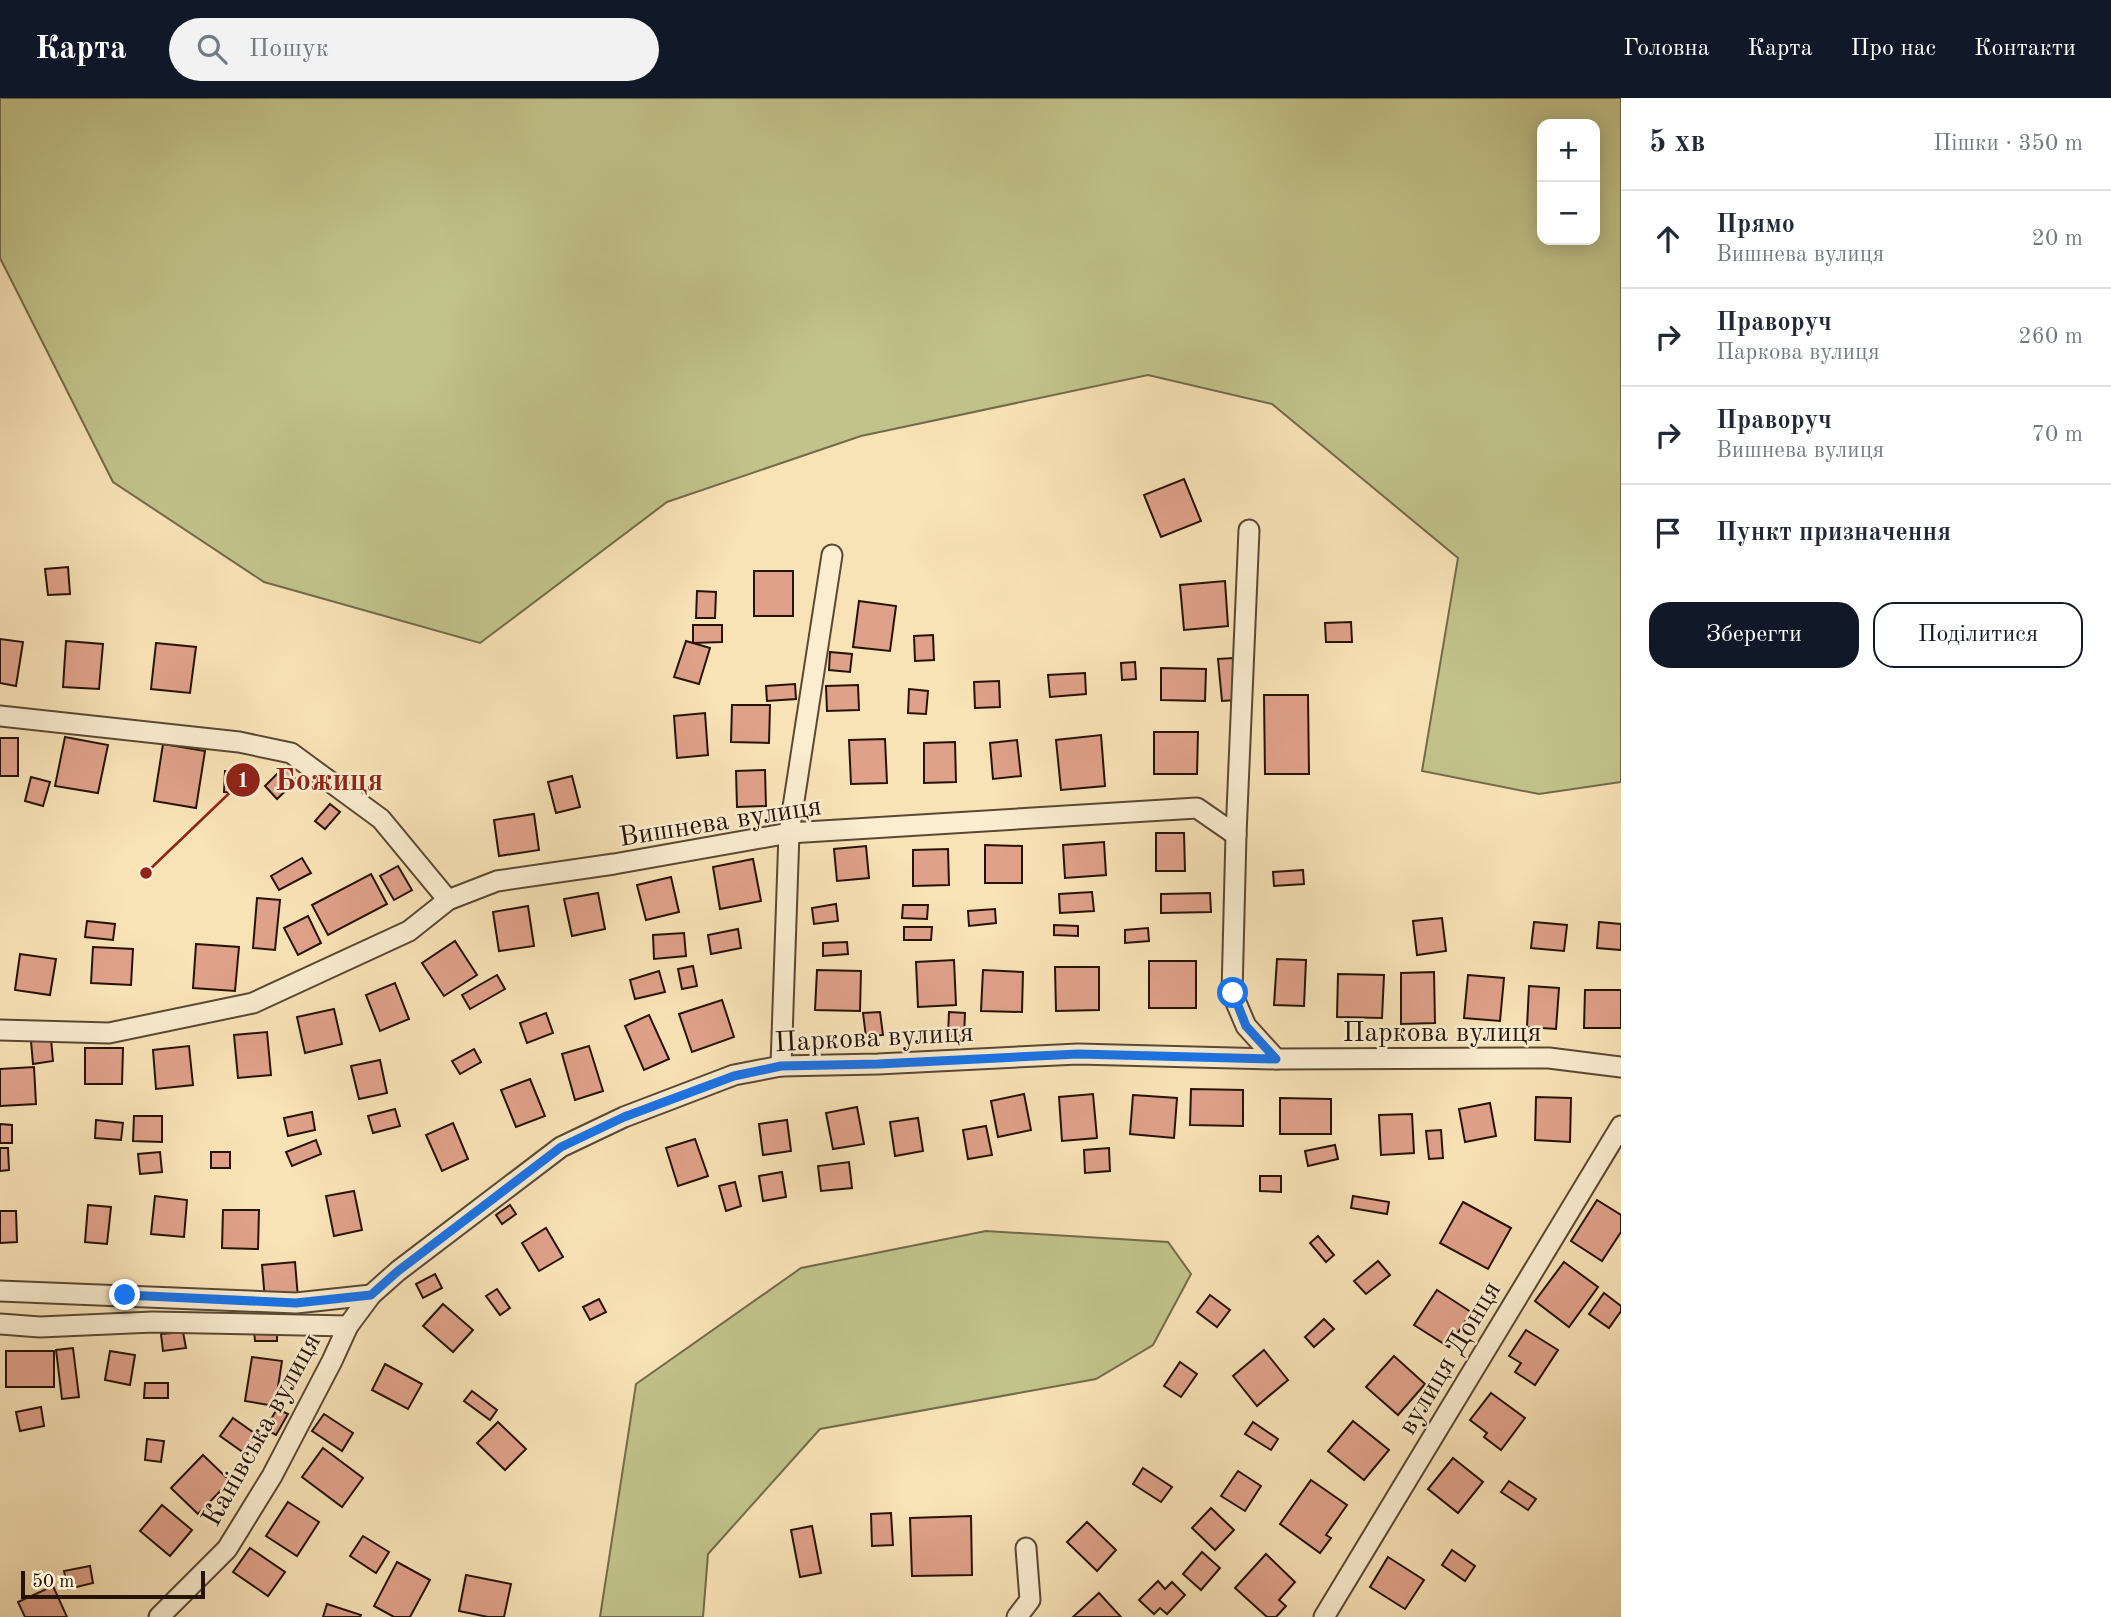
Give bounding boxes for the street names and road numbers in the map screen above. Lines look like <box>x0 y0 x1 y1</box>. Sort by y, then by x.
street label: Вишнева вулиця <box>617 793 824 853</box>
street label: Паркова вулиця <box>774 1020 974 1058</box>
street label: Паркова вулиця <box>1342 1020 1542 1048</box>
street label: вулиця Донця <box>1394 1277 1507 1440</box>
street label: Канівська вулиця <box>198 1329 327 1532</box>

